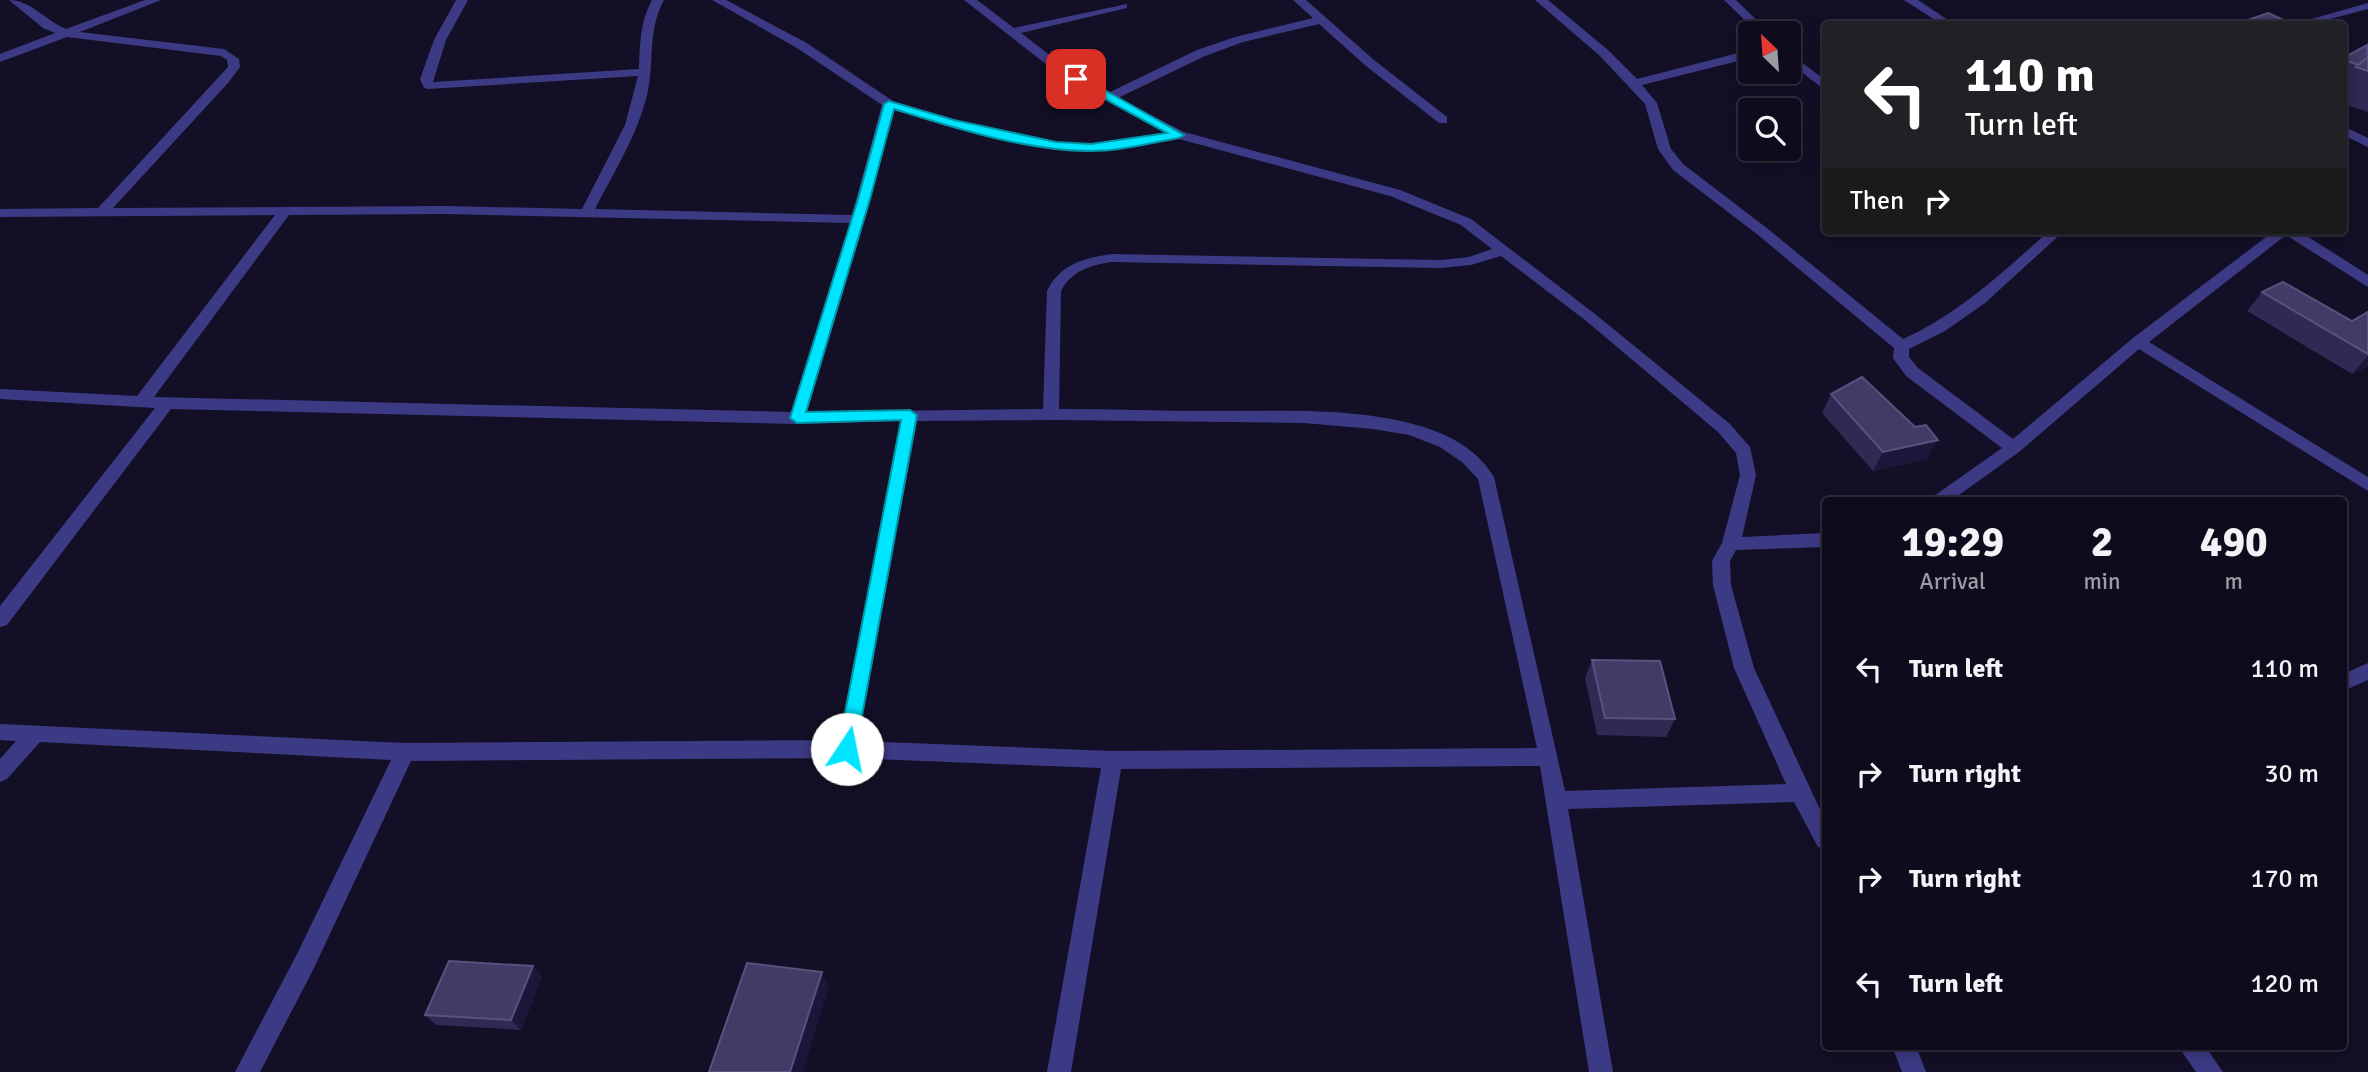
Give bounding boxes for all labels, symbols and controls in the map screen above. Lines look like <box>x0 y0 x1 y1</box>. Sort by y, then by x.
north arrow <box>1738 21 1801 84</box>
map controls <box>1738 21 1801 161</box>
text: 110 m <box>1965 45 2095 105</box>
pin <box>1046 49 1106 109</box>
icon: left <box>1850 49 1941 140</box>
icon: arrive <box>1057 60 1095 98</box>
button: search <box>1738 98 1801 161</box>
text: Turn left <box>1965 105 2078 144</box>
icon: right <box>1918 182 1956 220</box>
text: Then <box>1850 185 1904 217</box>
text: 19:29 <box>1901 517 2004 568</box>
text: 2 <box>2091 517 2113 568</box>
text: 490 <box>2200 517 2268 568</box>
text: Arrival <box>1920 567 1986 596</box>
text: min <box>2083 567 2121 596</box>
text: m <box>2225 567 2243 596</box>
icon: left <box>1850 650 1888 688</box>
text: Turn left <box>1909 653 2003 685</box>
text: 110 m <box>2250 653 2319 685</box>
position arrow <box>810 712 884 786</box>
icon: right <box>1850 755 1888 793</box>
text: Turn right <box>1909 758 2021 790</box>
text: 30 m <box>2264 758 2319 790</box>
icon: right <box>1850 860 1888 898</box>
text: Turn right <box>1909 863 2021 895</box>
text: 170 m <box>2250 863 2319 895</box>
icon: left <box>1850 965 1888 1003</box>
text: Turn left <box>1909 968 2003 1000</box>
text: 120 m <box>2250 968 2319 1000</box>

